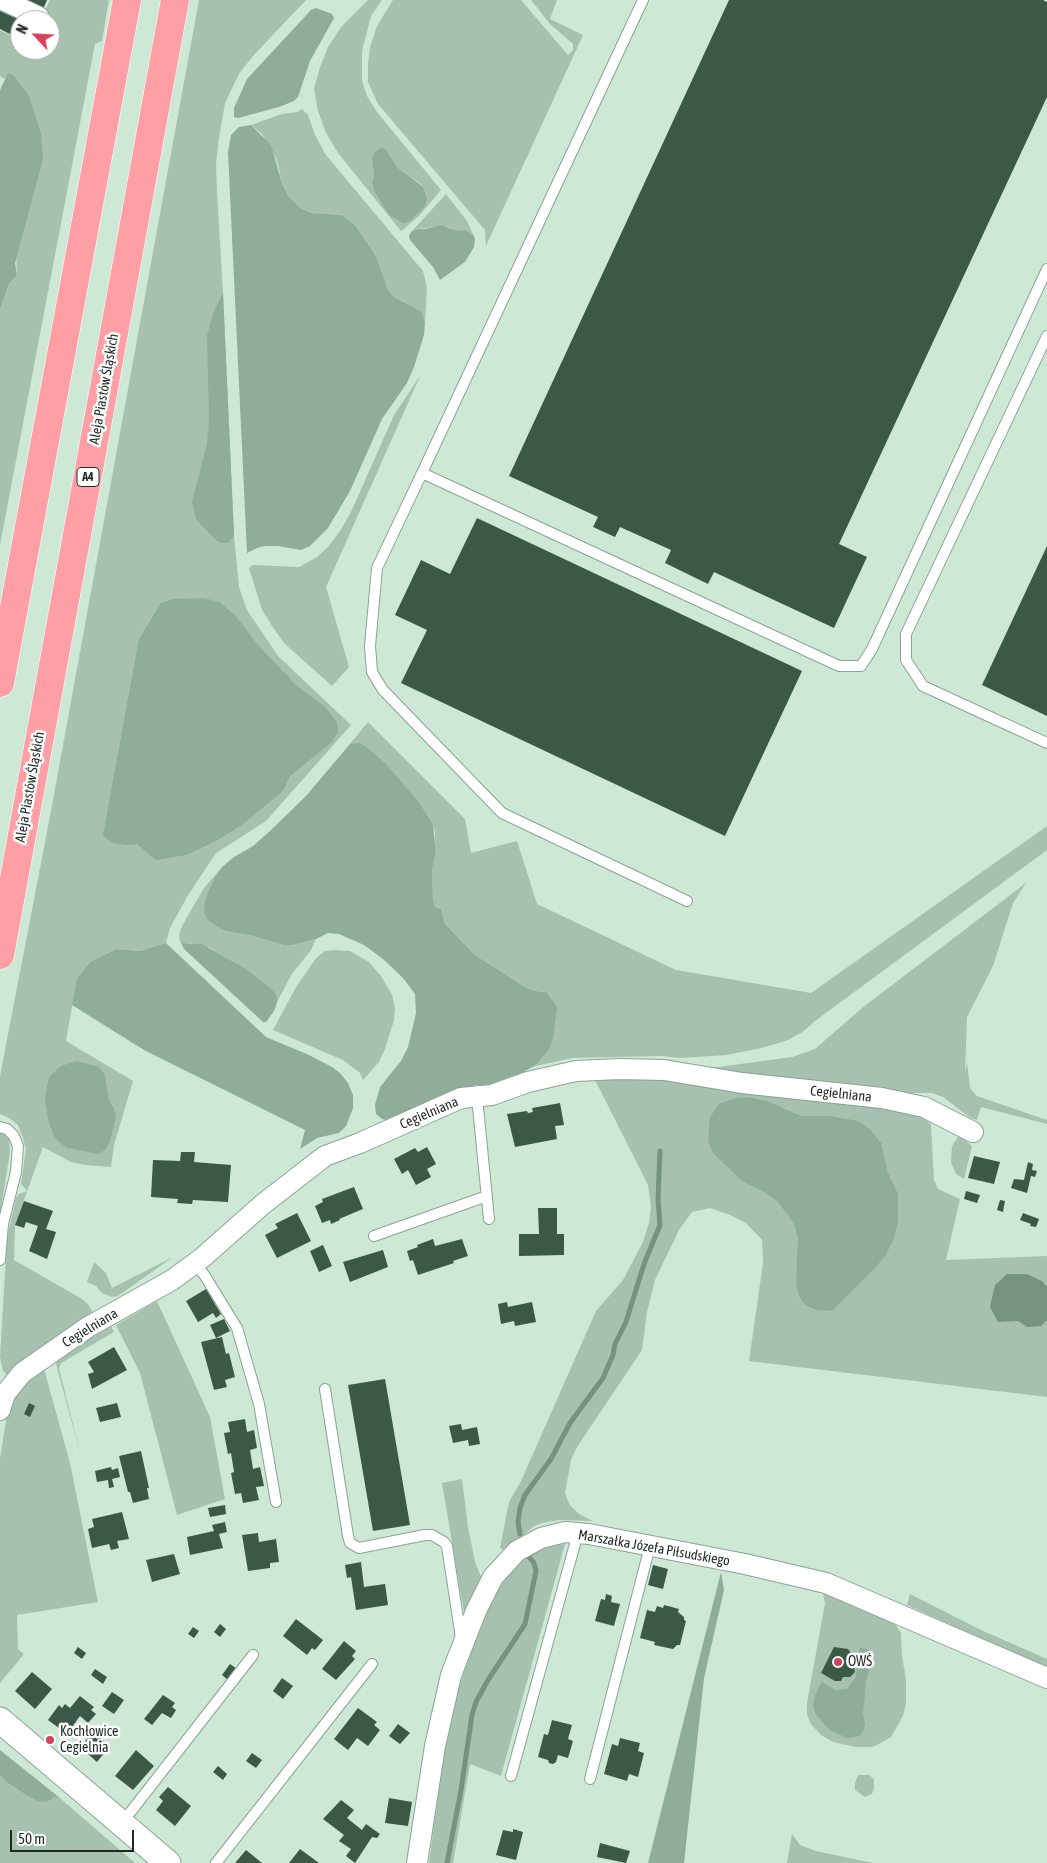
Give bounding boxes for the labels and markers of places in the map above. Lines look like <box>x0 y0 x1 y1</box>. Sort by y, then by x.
place label: OWŚ <box>848 1654 872 1670</box>
marker: OWŚ <box>832 1656 844 1668</box>
place label: Kochłowice Cegielnia <box>60 1724 118 1756</box>
marker: Kochłowice Cegielnia <box>44 1734 56 1746</box>

